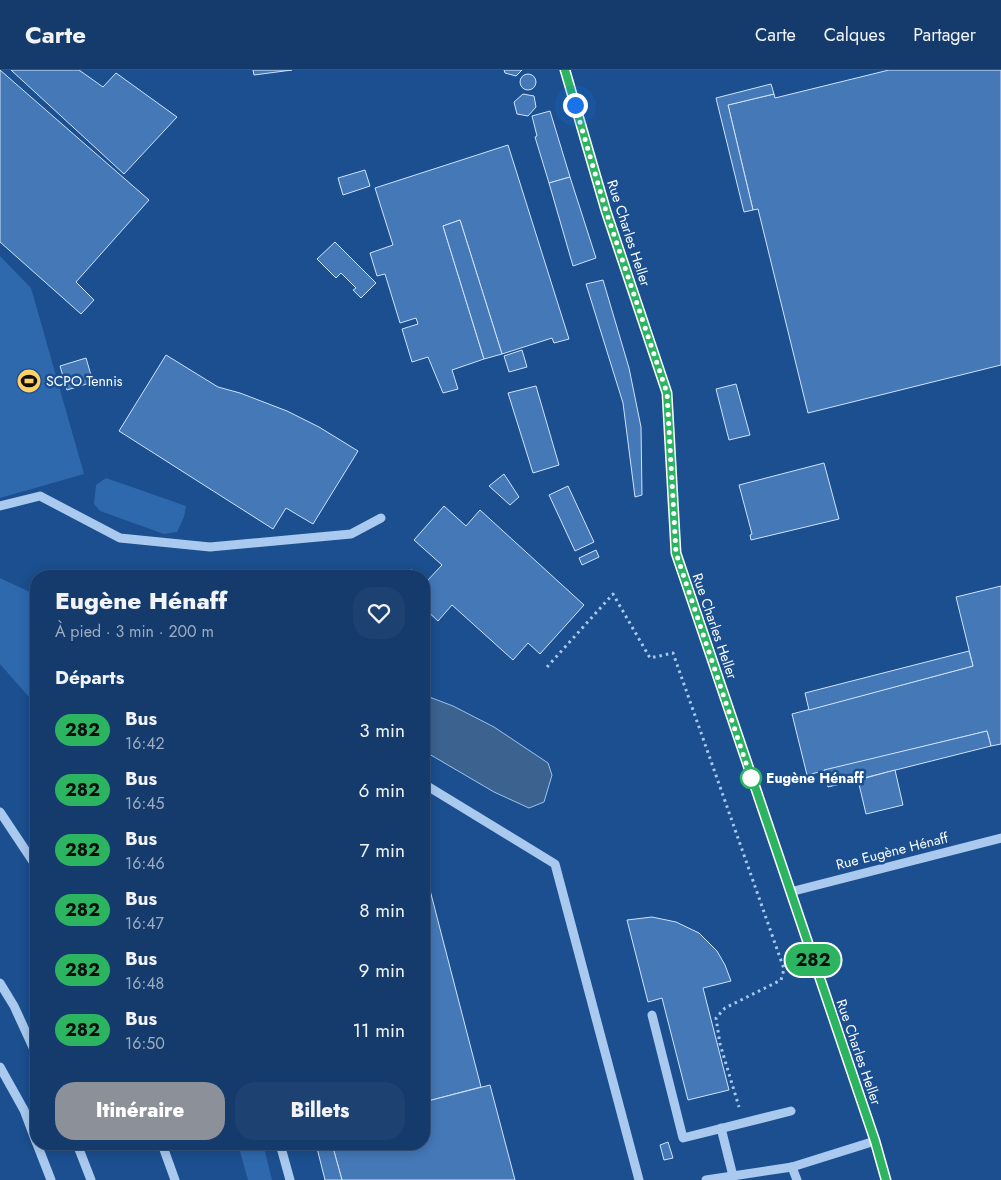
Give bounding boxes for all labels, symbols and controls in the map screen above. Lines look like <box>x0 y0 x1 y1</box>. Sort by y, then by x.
text: Carte <box>25 17 86 52</box>
text: Carte <box>755 22 796 48</box>
text: Calques <box>824 22 885 48</box>
text: Partager <box>913 22 976 48</box>
your location <box>563 93 588 118</box>
street label: Rue Charles Heller <box>602 177 656 289</box>
sports icon: SCPO Tennis <box>16 368 42 394</box>
place label: SCPO Tennis <box>46 371 123 391</box>
street label: Rue Charles Heller <box>687 570 743 682</box>
text: Eugène Hénaff <box>55 583 227 618</box>
button: heart <box>353 587 405 639</box>
text: À pied · 3 min · 200 m <box>55 620 214 643</box>
text: Départs <box>55 664 124 691</box>
text: Bus <box>125 705 157 732</box>
text: 282 <box>65 717 100 743</box>
text: 3 min <box>359 717 405 744</box>
text: 16:42 <box>125 732 165 755</box>
text: Bus <box>125 765 157 792</box>
marker: Eugène Hénaff <box>740 767 762 789</box>
place label: Eugène Hénaff <box>766 768 865 788</box>
text: 282 <box>65 777 100 803</box>
text: 6 min <box>359 777 405 804</box>
text: 16:45 <box>125 792 165 815</box>
text: Bus <box>125 825 157 852</box>
street label: Rue Eugène Hénaff <box>834 827 951 875</box>
text: 282 <box>65 837 100 863</box>
text: 7 min <box>360 837 405 864</box>
text: 16:46 <box>125 852 165 875</box>
text: Bus <box>125 885 157 912</box>
text: 282 <box>65 897 100 923</box>
text: 8 min <box>359 897 405 924</box>
text: 16:47 <box>125 912 164 935</box>
line badge: 282 <box>784 944 842 976</box>
text: Bus <box>125 945 157 972</box>
text: 282 <box>796 947 830 973</box>
text: 282 <box>65 957 100 983</box>
text: 9 min <box>359 957 405 984</box>
text: 16:48 <box>125 972 164 995</box>
street label: Rue Charles Heller <box>831 996 887 1108</box>
text: Bus <box>125 1005 157 1032</box>
text: 282 <box>65 1017 100 1043</box>
text: 11 min <box>352 1017 405 1044</box>
text: 16:50 <box>125 1032 165 1055</box>
button: Itinéraire <box>55 1082 225 1140</box>
button: Billets <box>235 1082 405 1140</box>

